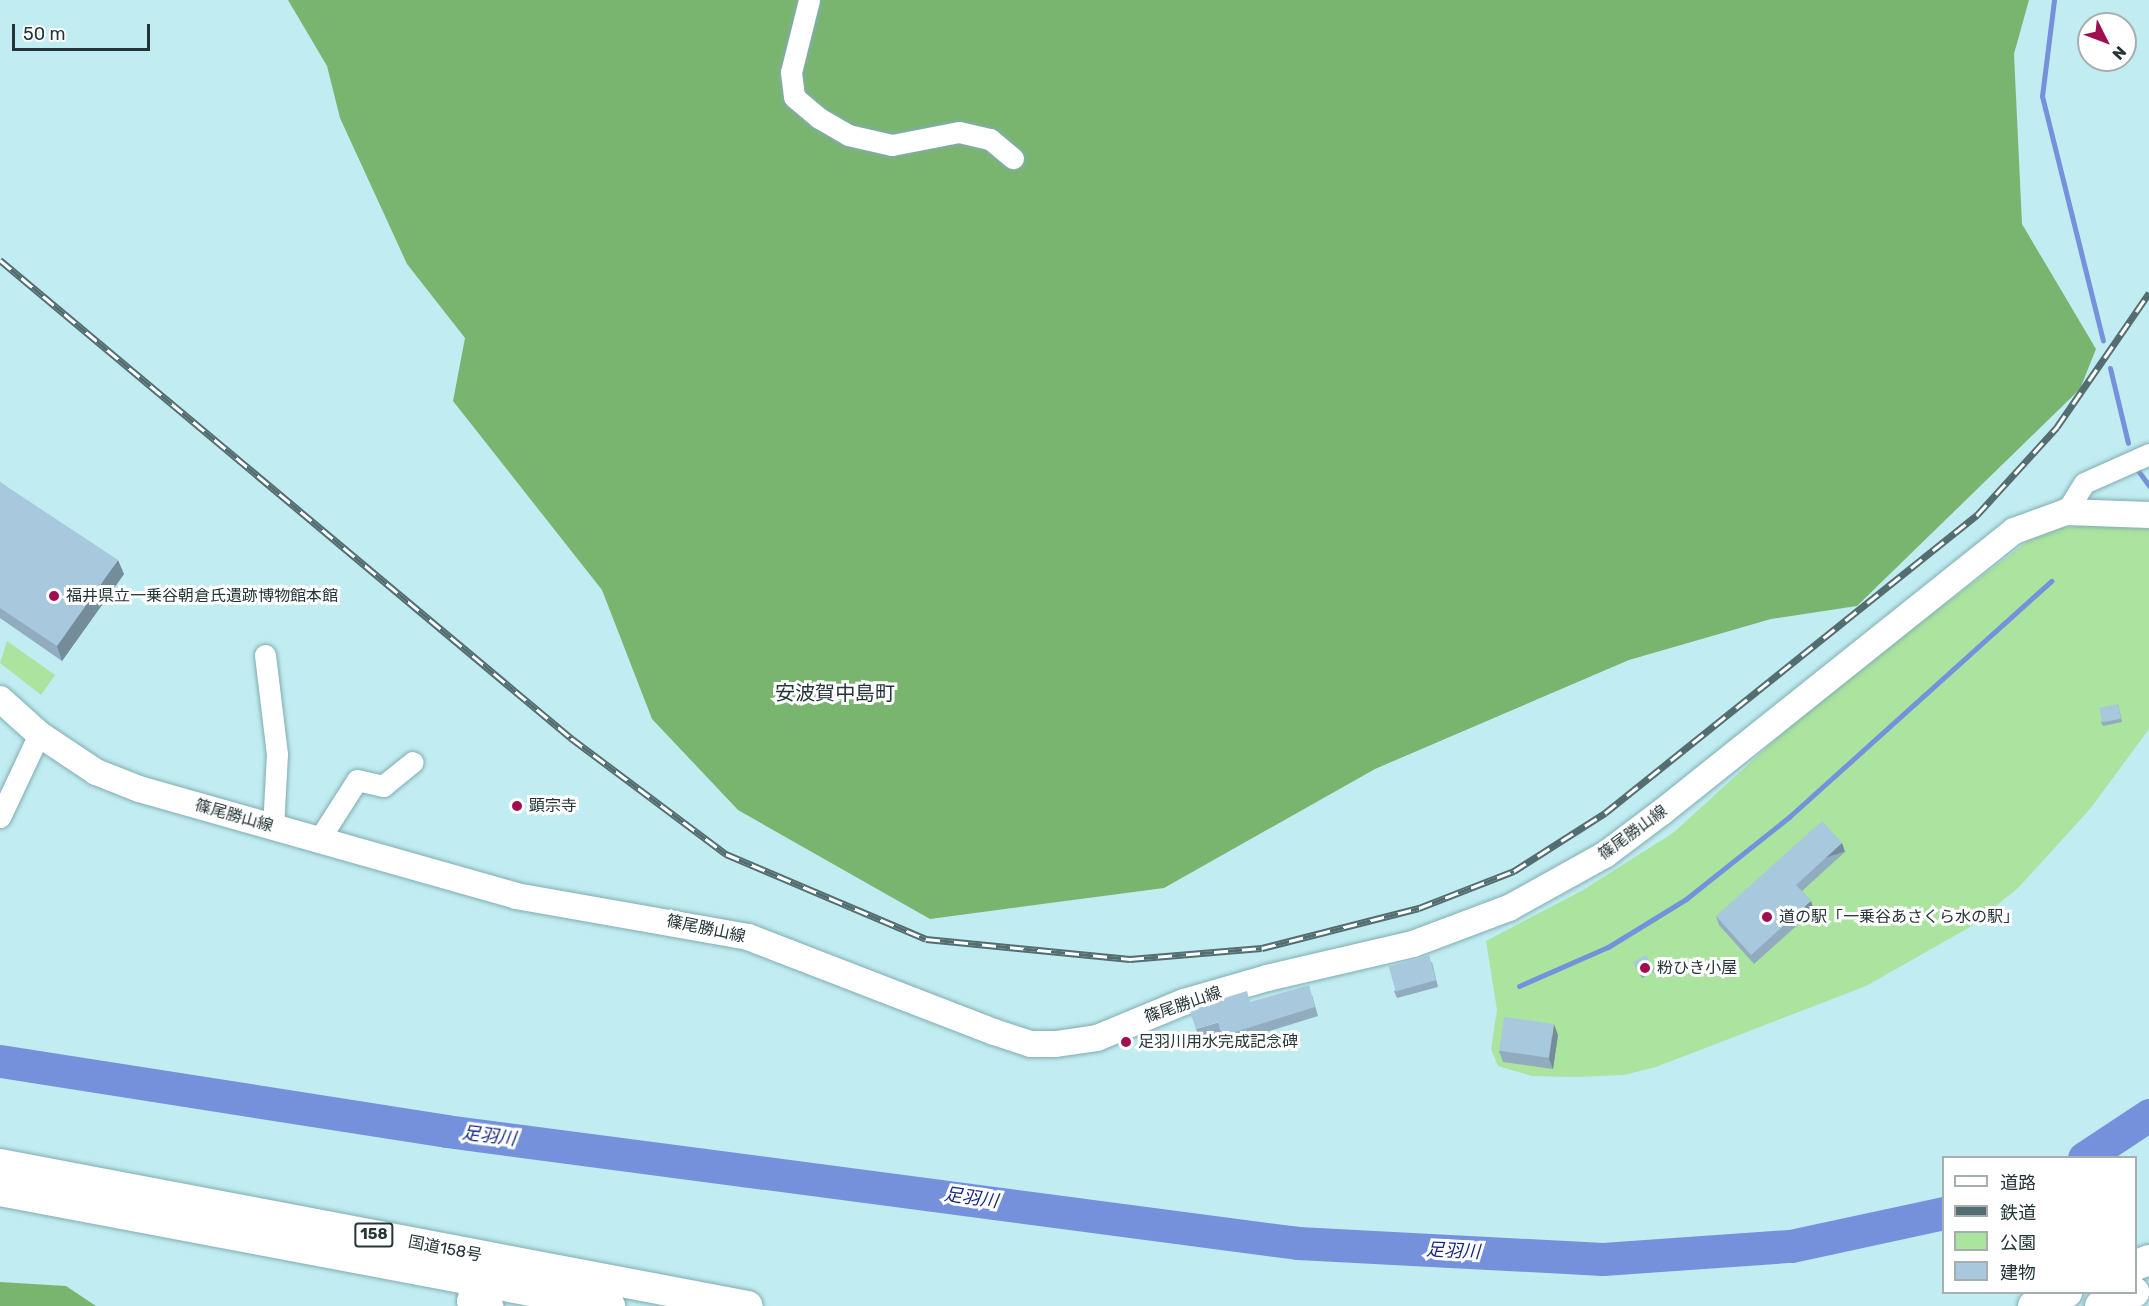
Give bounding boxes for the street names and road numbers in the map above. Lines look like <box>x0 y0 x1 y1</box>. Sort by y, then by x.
street label: 篠尾勝山線 <box>193 796 275 836</box>
street label: 篠尾勝山線 <box>1595 802 1671 864</box>
street label: 篠尾勝山線 <box>665 911 747 947</box>
street label: 篠尾勝山線 <box>1142 983 1224 1027</box>
road number: 158 <box>353 1223 395 1247</box>
street label: 国道158号 <box>407 1232 483 1266</box>

